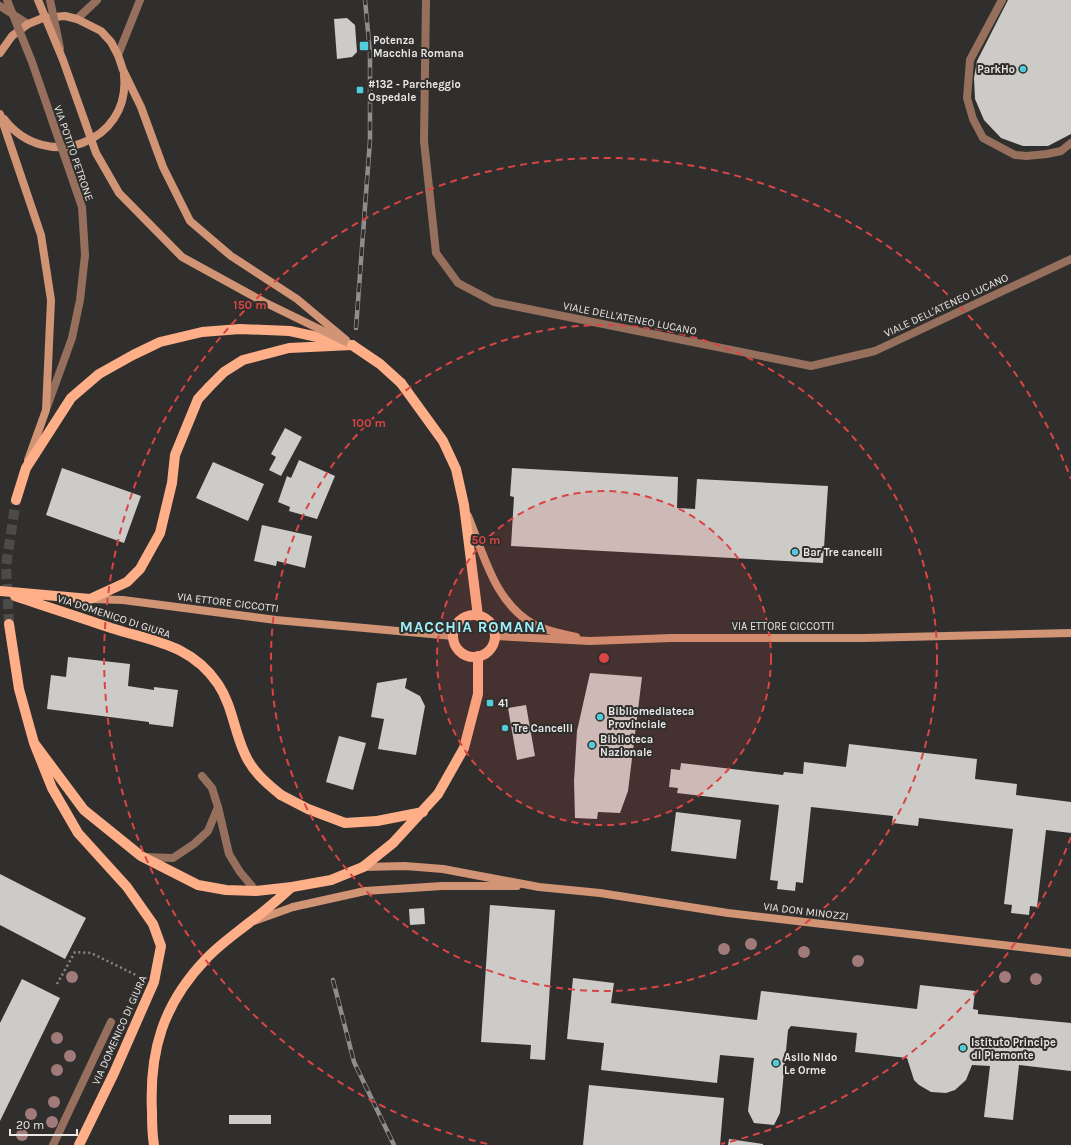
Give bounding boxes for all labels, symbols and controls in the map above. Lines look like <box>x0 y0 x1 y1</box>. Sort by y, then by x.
place label: Potenza Macchia Romana <box>373 34 464 60</box>
marker: Potenza Macchia Romana <box>358 40 370 52</box>
place label: ParkHo <box>977 63 1015 76</box>
marker: ParkHo <box>1018 64 1028 74</box>
place label: #132 - Parcheggio Ospedale <box>368 78 461 104</box>
marker: #132 - Parcheggio Ospedale <box>355 85 365 95</box>
street label: VIA POTITO PETRONE <box>51 104 96 203</box>
street label: VIALE DELL'ATENEO LUCANO <box>882 271 1010 340</box>
text: 150 m <box>233 298 267 312</box>
street label: VIALE DELL'ATENEO LUCANO <box>562 299 698 338</box>
text: 100 m <box>352 416 386 430</box>
text: 50 m <box>472 533 501 547</box>
place label: Bar Tre cancelli <box>803 546 883 559</box>
marker: Bar Tre cancelli <box>790 547 800 557</box>
street label: VIA ETTORE CICCOTTI <box>176 590 280 615</box>
street label: VIA DOMENICO DI GIURA <box>55 592 173 641</box>
district label: MACCHIA ROMANA <box>400 618 546 636</box>
street label: VIA ETTORE CICCOTTI <box>732 620 834 633</box>
centre of rings <box>597 651 611 665</box>
place label: 41 <box>498 697 508 710</box>
marker: 41 <box>485 698 495 708</box>
place label: Bibliomediateca Provinciale <box>608 705 694 731</box>
marker: Bibliomediateca Provinciale <box>595 712 605 722</box>
place label: Tre Cancelli <box>513 722 573 735</box>
marker: Tre Cancelli <box>500 723 510 733</box>
place label: Biblioteca Nazionale <box>600 733 653 759</box>
marker: Biblioteca Nazionale <box>587 740 597 750</box>
street label: VIA DON MINOZZI <box>763 900 849 923</box>
street label: VIA DOMENICO DI GIURA <box>89 973 150 1087</box>
place label: Istituto Principe di Piemonte <box>971 1036 1056 1062</box>
marker: Istituto Principe di Piemonte <box>958 1043 968 1053</box>
place label: Asilo Nido Le Orme <box>784 1051 837 1077</box>
marker: Asilo Nido Le Orme <box>771 1058 781 1068</box>
scale bar <box>10 1111 77 1137</box>
text: 20 m <box>16 1118 44 1132</box>

